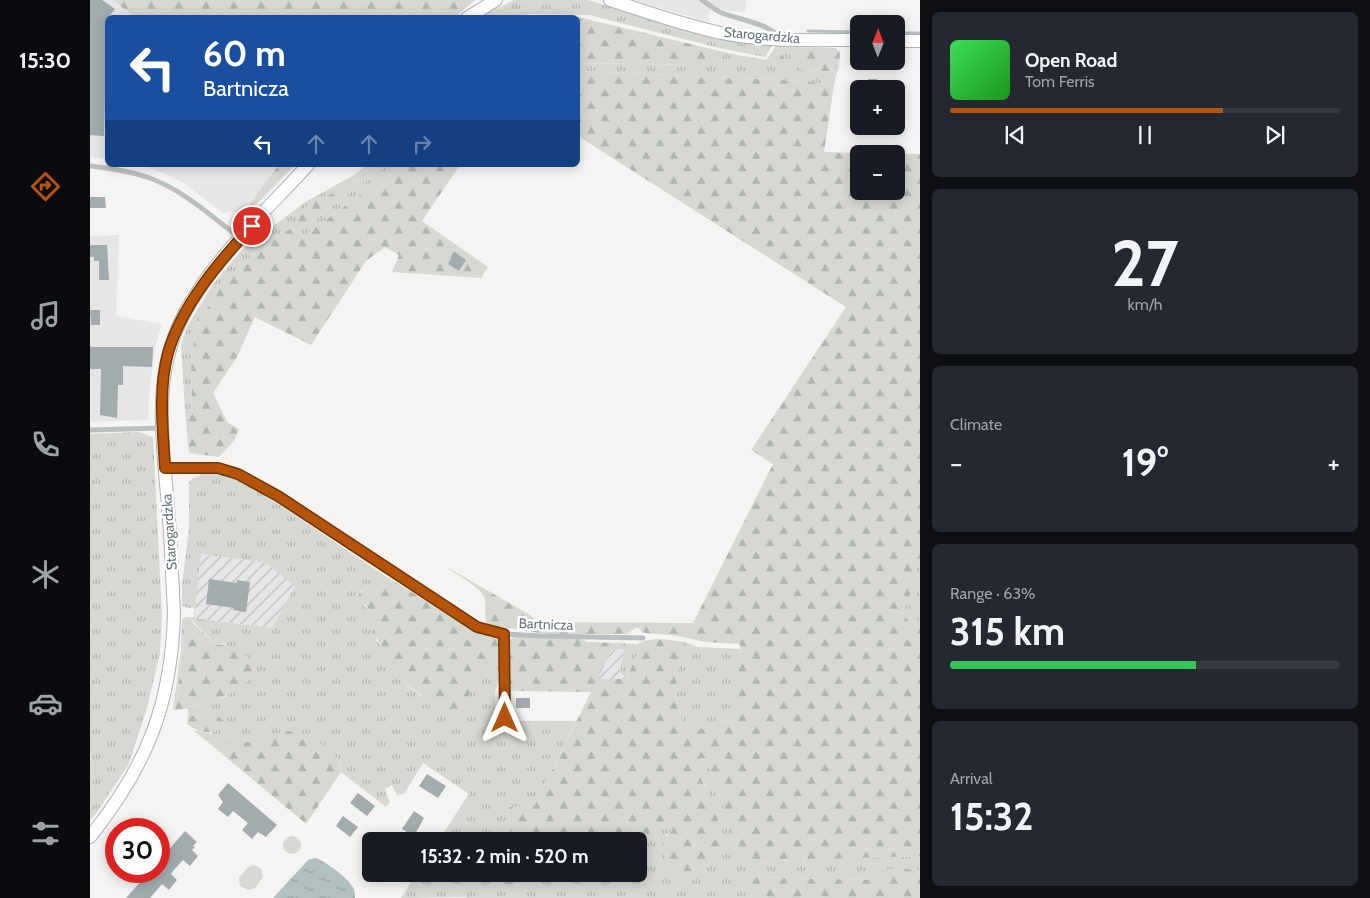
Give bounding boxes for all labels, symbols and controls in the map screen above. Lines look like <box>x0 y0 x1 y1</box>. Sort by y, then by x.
north arrow <box>850 15 905 70</box>
map controls <box>850 15 905 200</box>
street label: Starogardzka <box>723 23 801 47</box>
text: 60 m <box>203 32 286 75</box>
icon: left <box>120 35 185 100</box>
text: 15:30 <box>19 47 71 74</box>
text: Open Road <box>1025 49 1117 72</box>
text: Tom Ferris <box>1025 72 1095 91</box>
text: Bartnicza <box>203 75 289 102</box>
button: + <box>850 80 905 135</box>
icon: previous <box>1001 121 1029 149</box>
icon: pause <box>1131 121 1159 149</box>
icon: next <box>1261 121 1289 149</box>
icon: left <box>249 130 277 158</box>
icon: ahead <box>302 130 330 158</box>
icon: ahead <box>355 130 383 158</box>
icon: right <box>408 130 436 158</box>
button: − <box>850 145 905 200</box>
icon: directions <box>28 169 63 204</box>
pin <box>231 205 273 247</box>
icon: arrive <box>238 212 266 240</box>
text: 27 <box>1111 223 1179 302</box>
text: km/h <box>1127 295 1163 314</box>
icon: music <box>28 298 63 333</box>
text: Climate <box>950 415 1002 434</box>
icon: phone <box>28 427 63 462</box>
text: 19° <box>1122 439 1168 486</box>
text: − <box>950 446 962 480</box>
text: + <box>1328 446 1340 480</box>
street label: Starogardzka <box>157 493 181 571</box>
icon: climate <box>28 557 63 592</box>
text: Range · 63% <box>950 584 1036 603</box>
text: 315 km <box>950 608 1065 655</box>
street label: Bartnicza <box>518 614 574 634</box>
icon: car <box>28 686 63 721</box>
position arrow <box>478 691 530 743</box>
text: Arrival <box>950 769 993 788</box>
text: 15:32 <box>950 793 1033 840</box>
icon: filters <box>28 816 63 851</box>
speed limit sign: 30 <box>105 818 170 883</box>
text: 15:32 · 2 min · 520 m <box>421 845 588 868</box>

